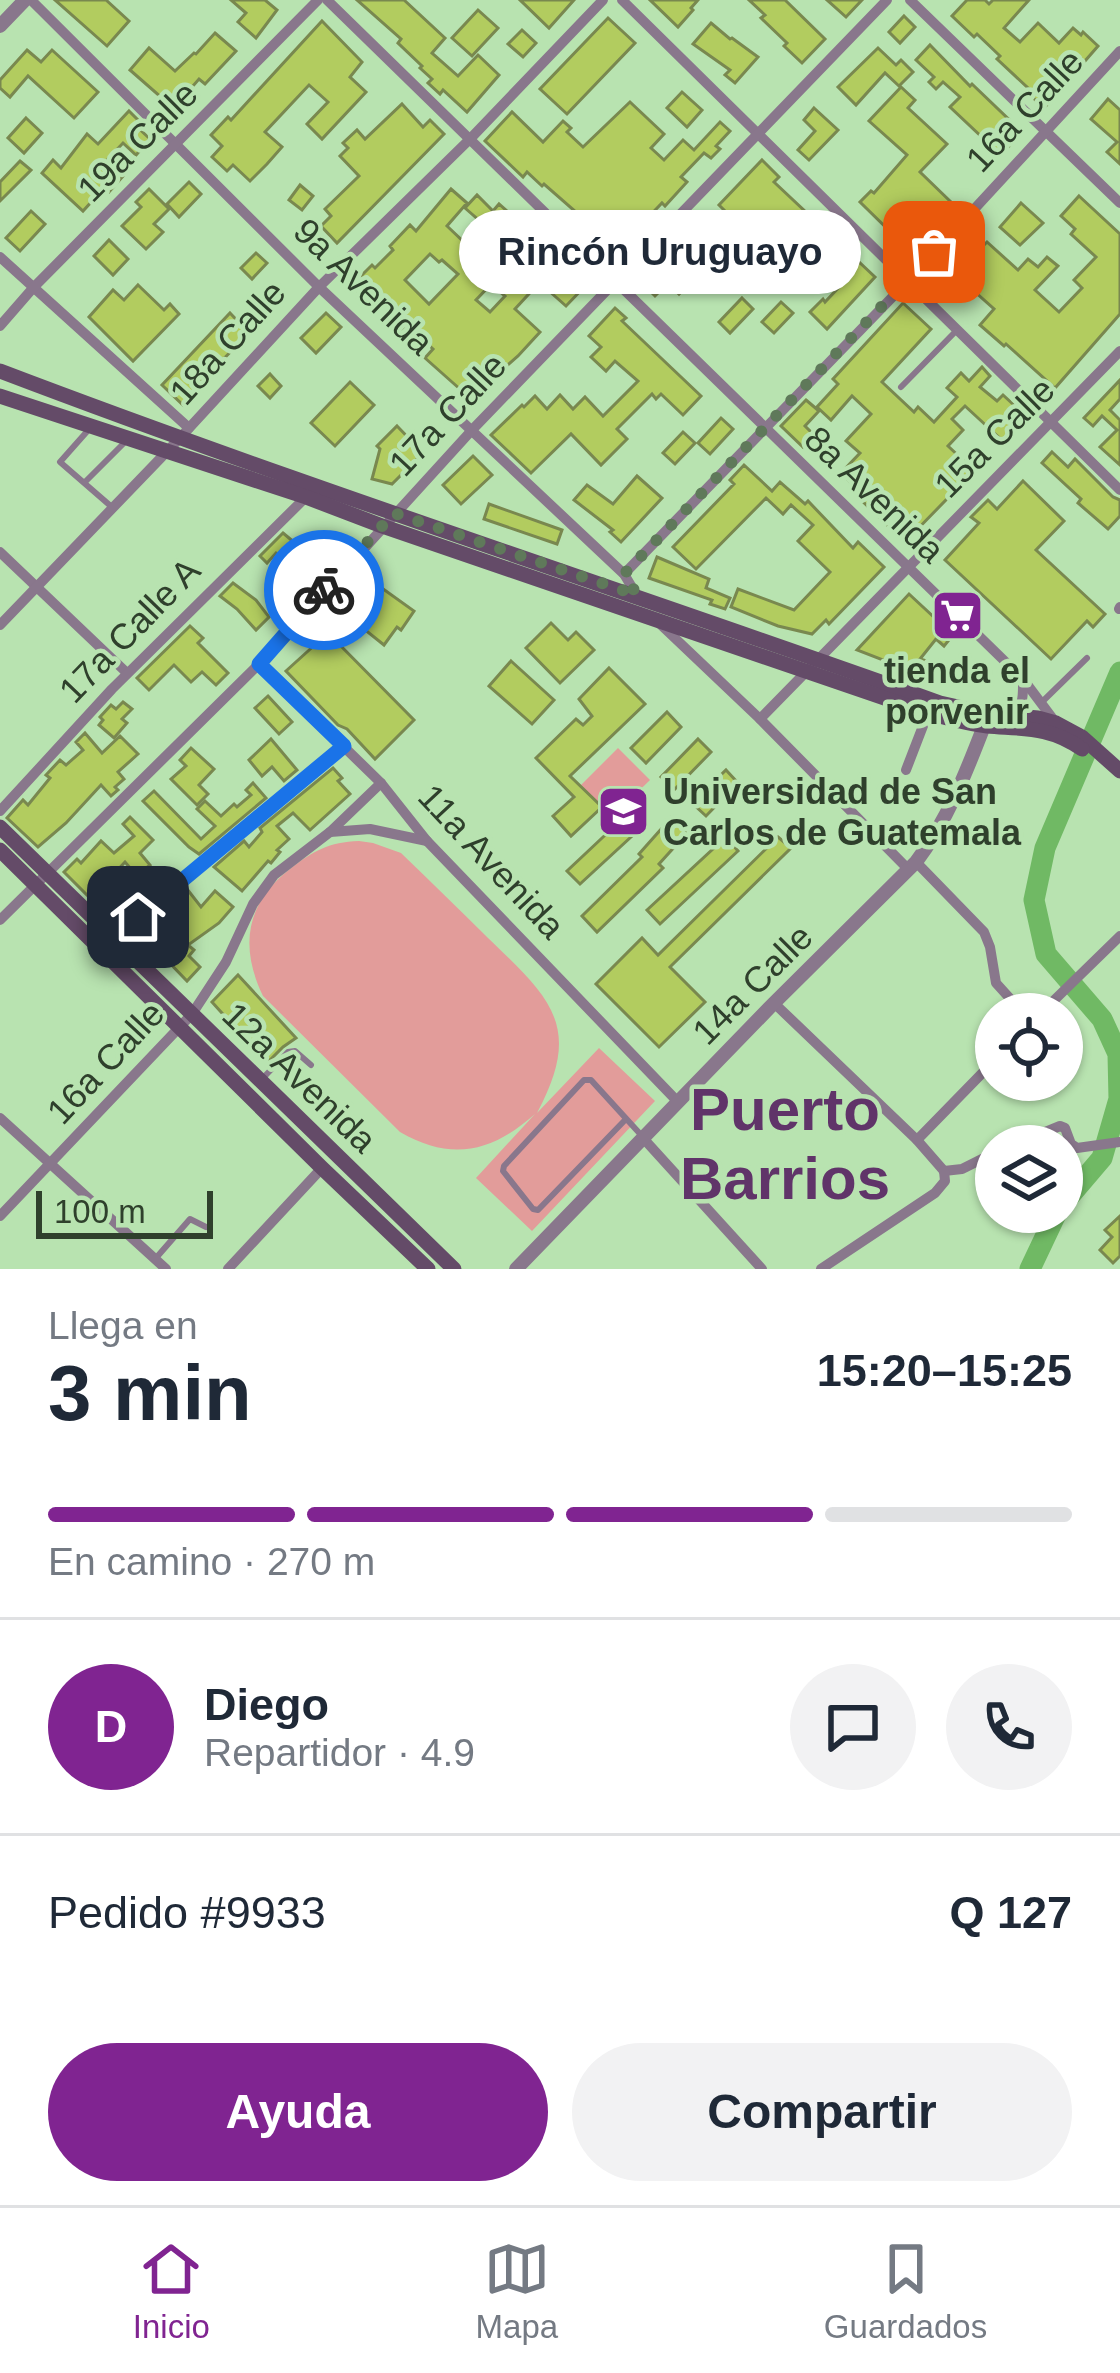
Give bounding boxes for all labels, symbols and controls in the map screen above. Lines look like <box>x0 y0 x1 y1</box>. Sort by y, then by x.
street label: 16a Calle <box>958 41 1091 180</box>
street label: 19a Calle <box>69 73 206 210</box>
pin <box>883 201 985 303</box>
street label: 9a Avenida <box>286 210 442 363</box>
callout: Rincón Uruguayo <box>460 210 862 294</box>
icon: bag <box>901 219 967 285</box>
text: Rincón Uruguayo <box>497 230 823 273</box>
street label: 18a Calle <box>161 272 293 413</box>
street label: 17a Calle <box>381 345 514 484</box>
street label: 15a Calle <box>926 369 1063 506</box>
street label: 8a Avenida <box>797 418 953 571</box>
courier <box>264 530 384 650</box>
street label: 17a Calle A <box>51 550 208 711</box>
icon: bike <box>291 557 357 623</box>
supermarket icon: tienda el porvenir <box>929 587 985 643</box>
place label: tienda el porvenir <box>884 650 1030 732</box>
place label: Universidad de San Carlos de Guatemala <box>663 771 1022 853</box>
street label: 11a Avenida <box>410 776 574 947</box>
school or university icon: Universidad de San Carlos de Guatemala <box>596 784 652 840</box>
pin <box>87 866 189 968</box>
icon: home <box>105 884 171 950</box>
street label: 14a Calle <box>684 916 821 1053</box>
street label: 16a Calle <box>39 993 172 1132</box>
map controls <box>975 993 1083 1233</box>
button: locate <box>975 993 1083 1101</box>
street label: 12a Avenida <box>214 994 386 1161</box>
district label: Puerto Barrios <box>680 1076 890 1212</box>
button: layers <box>975 1125 1083 1233</box>
scale bar <box>36 1185 213 1238</box>
text: 100 m <box>54 1193 146 1230</box>
text: Llega en <box>48 1304 198 1347</box>
text: 15:20–15:25 <box>817 1345 1072 1396</box>
text: 3 min <box>48 1349 252 1437</box>
text: En camino · 270 m <box>48 1540 375 1583</box>
button: chat <box>790 1664 916 1790</box>
button: phone <box>946 1664 1072 1790</box>
text: Diego <box>204 1679 329 1730</box>
text: D <box>95 1701 127 1752</box>
text: Repartidor · 4.9 <box>204 1731 475 1774</box>
text: Pedido #9933 <box>48 1887 326 1938</box>
text: Q 127 <box>949 1887 1072 1938</box>
button: Ayuda <box>48 2043 548 2181</box>
button: Compartir <box>572 2043 1072 2181</box>
tab: Inicio <box>133 2236 210 2346</box>
tab: Mapa <box>476 2236 558 2346</box>
tab: Guardados <box>824 2236 987 2346</box>

